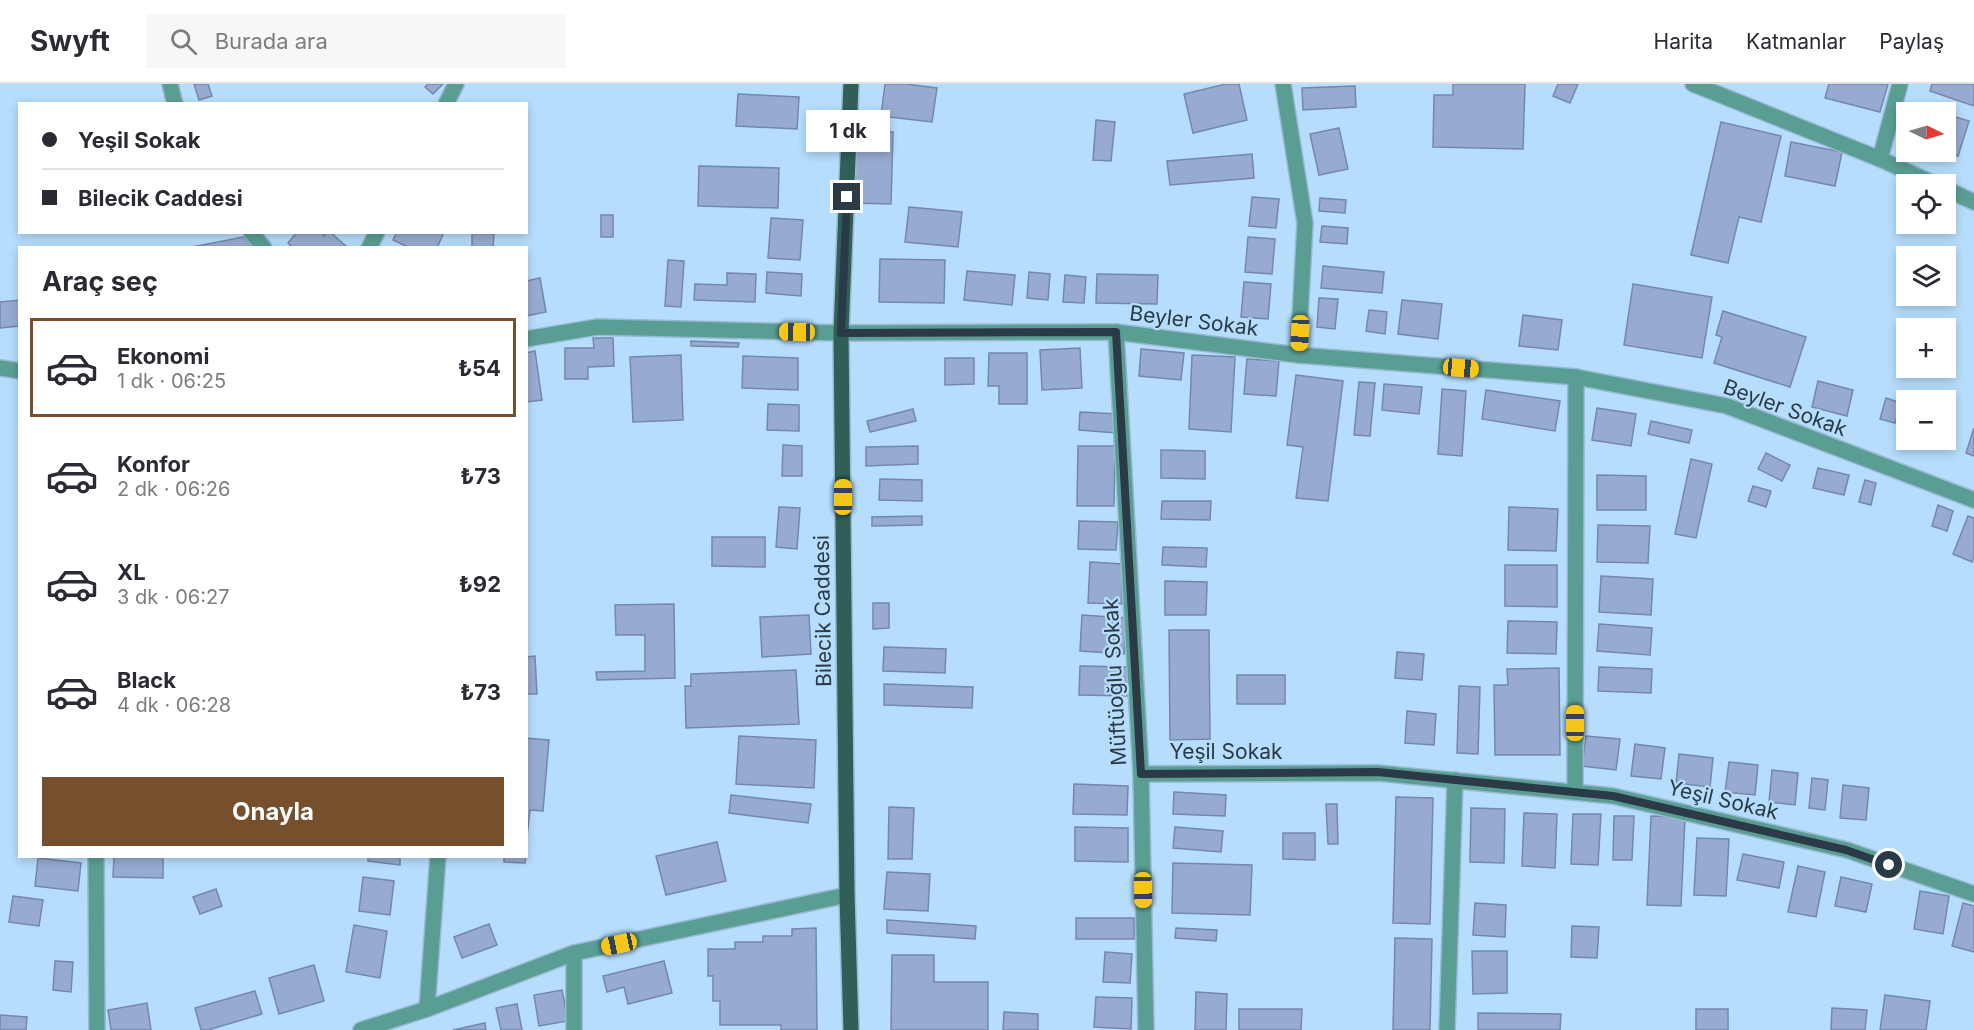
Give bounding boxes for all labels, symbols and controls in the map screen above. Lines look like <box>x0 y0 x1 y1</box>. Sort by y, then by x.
search box <box>146 14 566 68</box>
text: Swyft <box>30 24 110 58</box>
icon: search <box>167 25 200 58</box>
text: Burada ara <box>215 28 328 54</box>
text: Harita <box>1654 29 1713 54</box>
text: Katmanlar <box>1746 29 1846 54</box>
text: Paylaş <box>1879 29 1944 54</box>
north arrow <box>1896 102 1956 162</box>
map controls <box>1896 102 1956 450</box>
callout: 1 dk <box>805 110 889 152</box>
text: 1 dk <box>829 119 867 143</box>
text: Yeşil Sokak <box>78 127 200 153</box>
button: locate <box>1896 174 1956 234</box>
route end <box>833 183 860 210</box>
text: Bilecik Caddesi <box>78 185 243 211</box>
button: layers <box>1896 246 1956 306</box>
text: Araç seç <box>42 265 158 298</box>
street label: Beyler Sokak <box>1128 300 1260 341</box>
car <box>1290 315 1310 351</box>
button: + <box>1896 318 1956 378</box>
car <box>779 323 815 341</box>
icon: car <box>45 341 99 395</box>
text: Ekonomi <box>117 343 209 369</box>
text: ₺54 <box>458 355 501 381</box>
car <box>1442 357 1480 379</box>
text: 1 dk · 06:25 <box>117 369 226 393</box>
street label: Beyler Sokak <box>1720 374 1851 442</box>
button: − <box>1896 390 1956 450</box>
icon: car <box>45 449 99 503</box>
text: Konfor <box>117 451 190 477</box>
text: ₺73 <box>460 463 501 489</box>
text: 2 dk · 06:26 <box>117 477 230 501</box>
car <box>834 479 852 515</box>
street label: Bilecik Caddesi <box>809 535 836 687</box>
icon: car <box>45 557 99 611</box>
text: XL <box>117 559 146 585</box>
text: ₺92 <box>459 571 501 597</box>
text: 3 dk · 06:27 <box>117 585 230 609</box>
street label: Müftüoğlu Sokak <box>1098 597 1131 766</box>
icon: car <box>45 665 99 719</box>
text: Black <box>117 667 176 693</box>
text: ₺73 <box>460 679 501 705</box>
text: 4 dk · 06:28 <box>117 693 231 717</box>
car <box>1566 705 1584 741</box>
street label: Yeşil Sokak <box>1170 739 1283 764</box>
street label: Yeşil Sokak <box>1665 775 1781 825</box>
button: Onayla <box>42 777 504 846</box>
route start <box>1875 851 1902 878</box>
car <box>1134 872 1152 908</box>
car <box>600 931 638 957</box>

